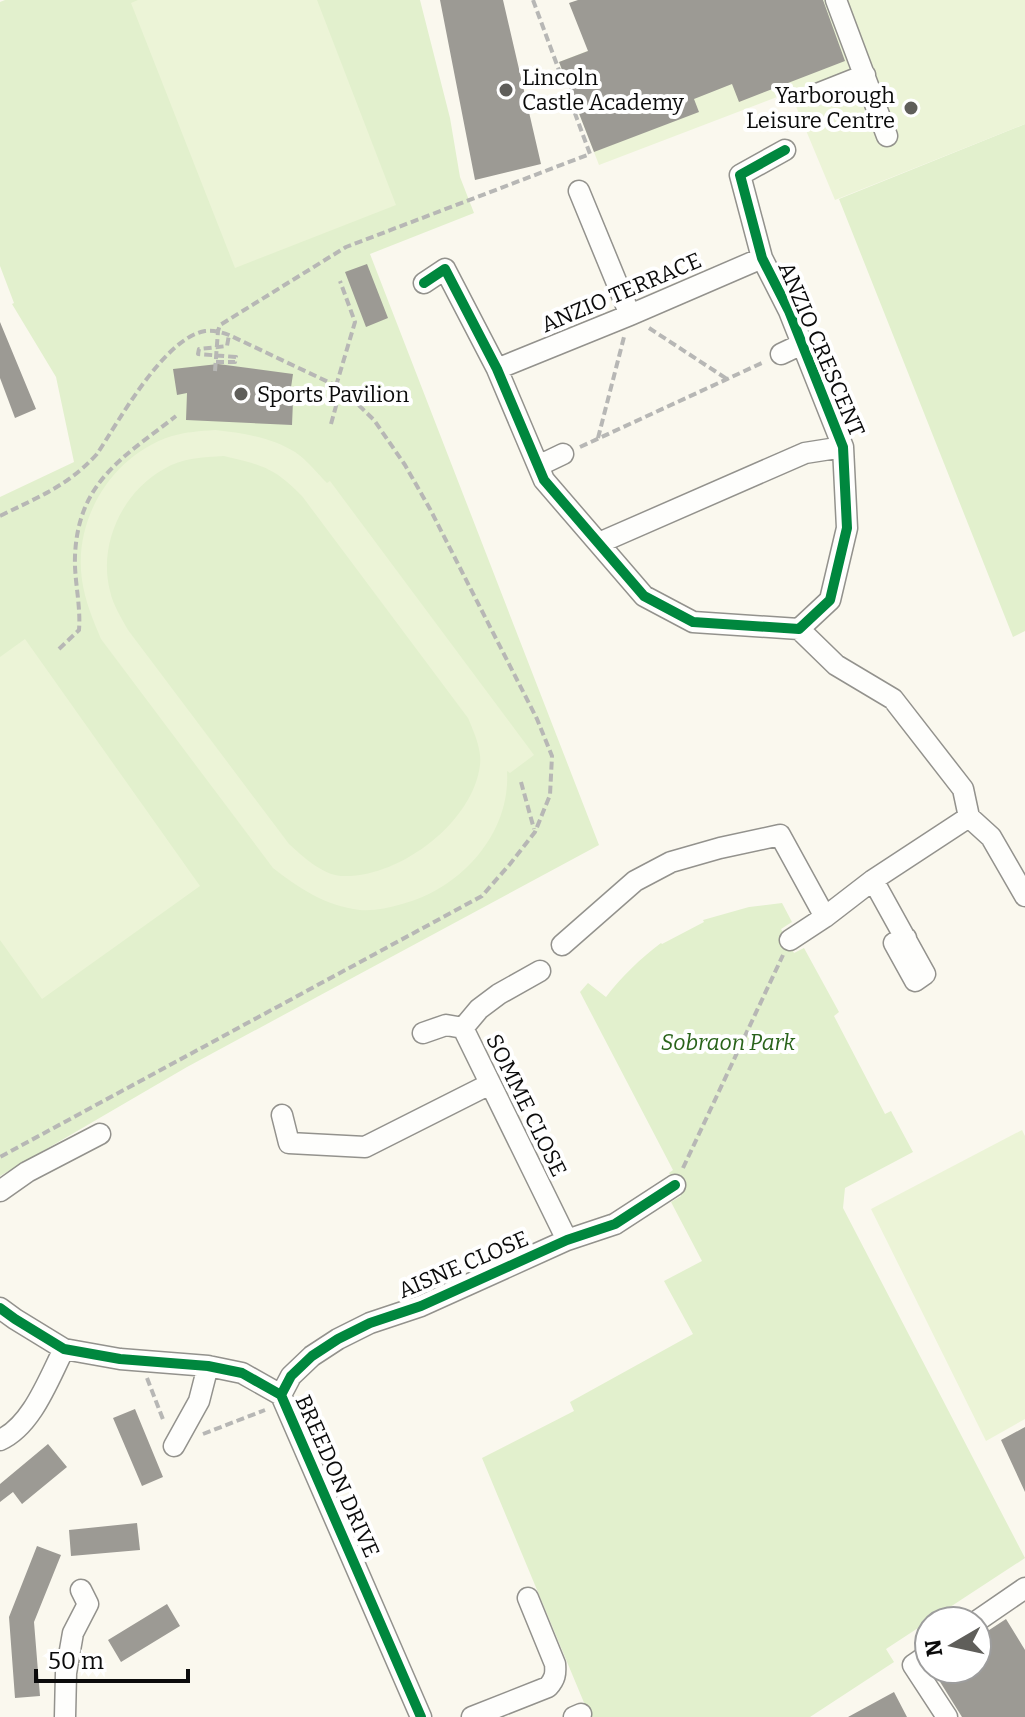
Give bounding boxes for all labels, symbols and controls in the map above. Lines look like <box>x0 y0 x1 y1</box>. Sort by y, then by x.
place label: Lincoln Castle Academy <box>522 64 684 116</box>
marker: Lincoln Castle Academy <box>497 81 515 99</box>
place label: Yarborough Leisure Centre <box>746 82 895 134</box>
marker: Yarborough Leisure Centre <box>902 99 920 117</box>
street label: ANZIO TERRACE <box>537 247 705 338</box>
street label: ANZIO CRESCENT <box>773 258 871 441</box>
place label: Sports Pavilion <box>257 381 409 408</box>
marker: Sports Pavilion <box>232 385 250 403</box>
park label: Sobraon Park <box>661 1029 796 1056</box>
street label: SOMME CLOSE <box>480 1030 573 1181</box>
street label: AISNE CLOSE <box>394 1225 532 1304</box>
street label: BREEDON DRIVE <box>290 1391 386 1562</box>
north arrow <box>913 1605 993 1685</box>
scale bar <box>36 1633 188 1683</box>
text: N <box>919 1638 948 1659</box>
text: 50 m <box>48 1647 104 1675</box>

